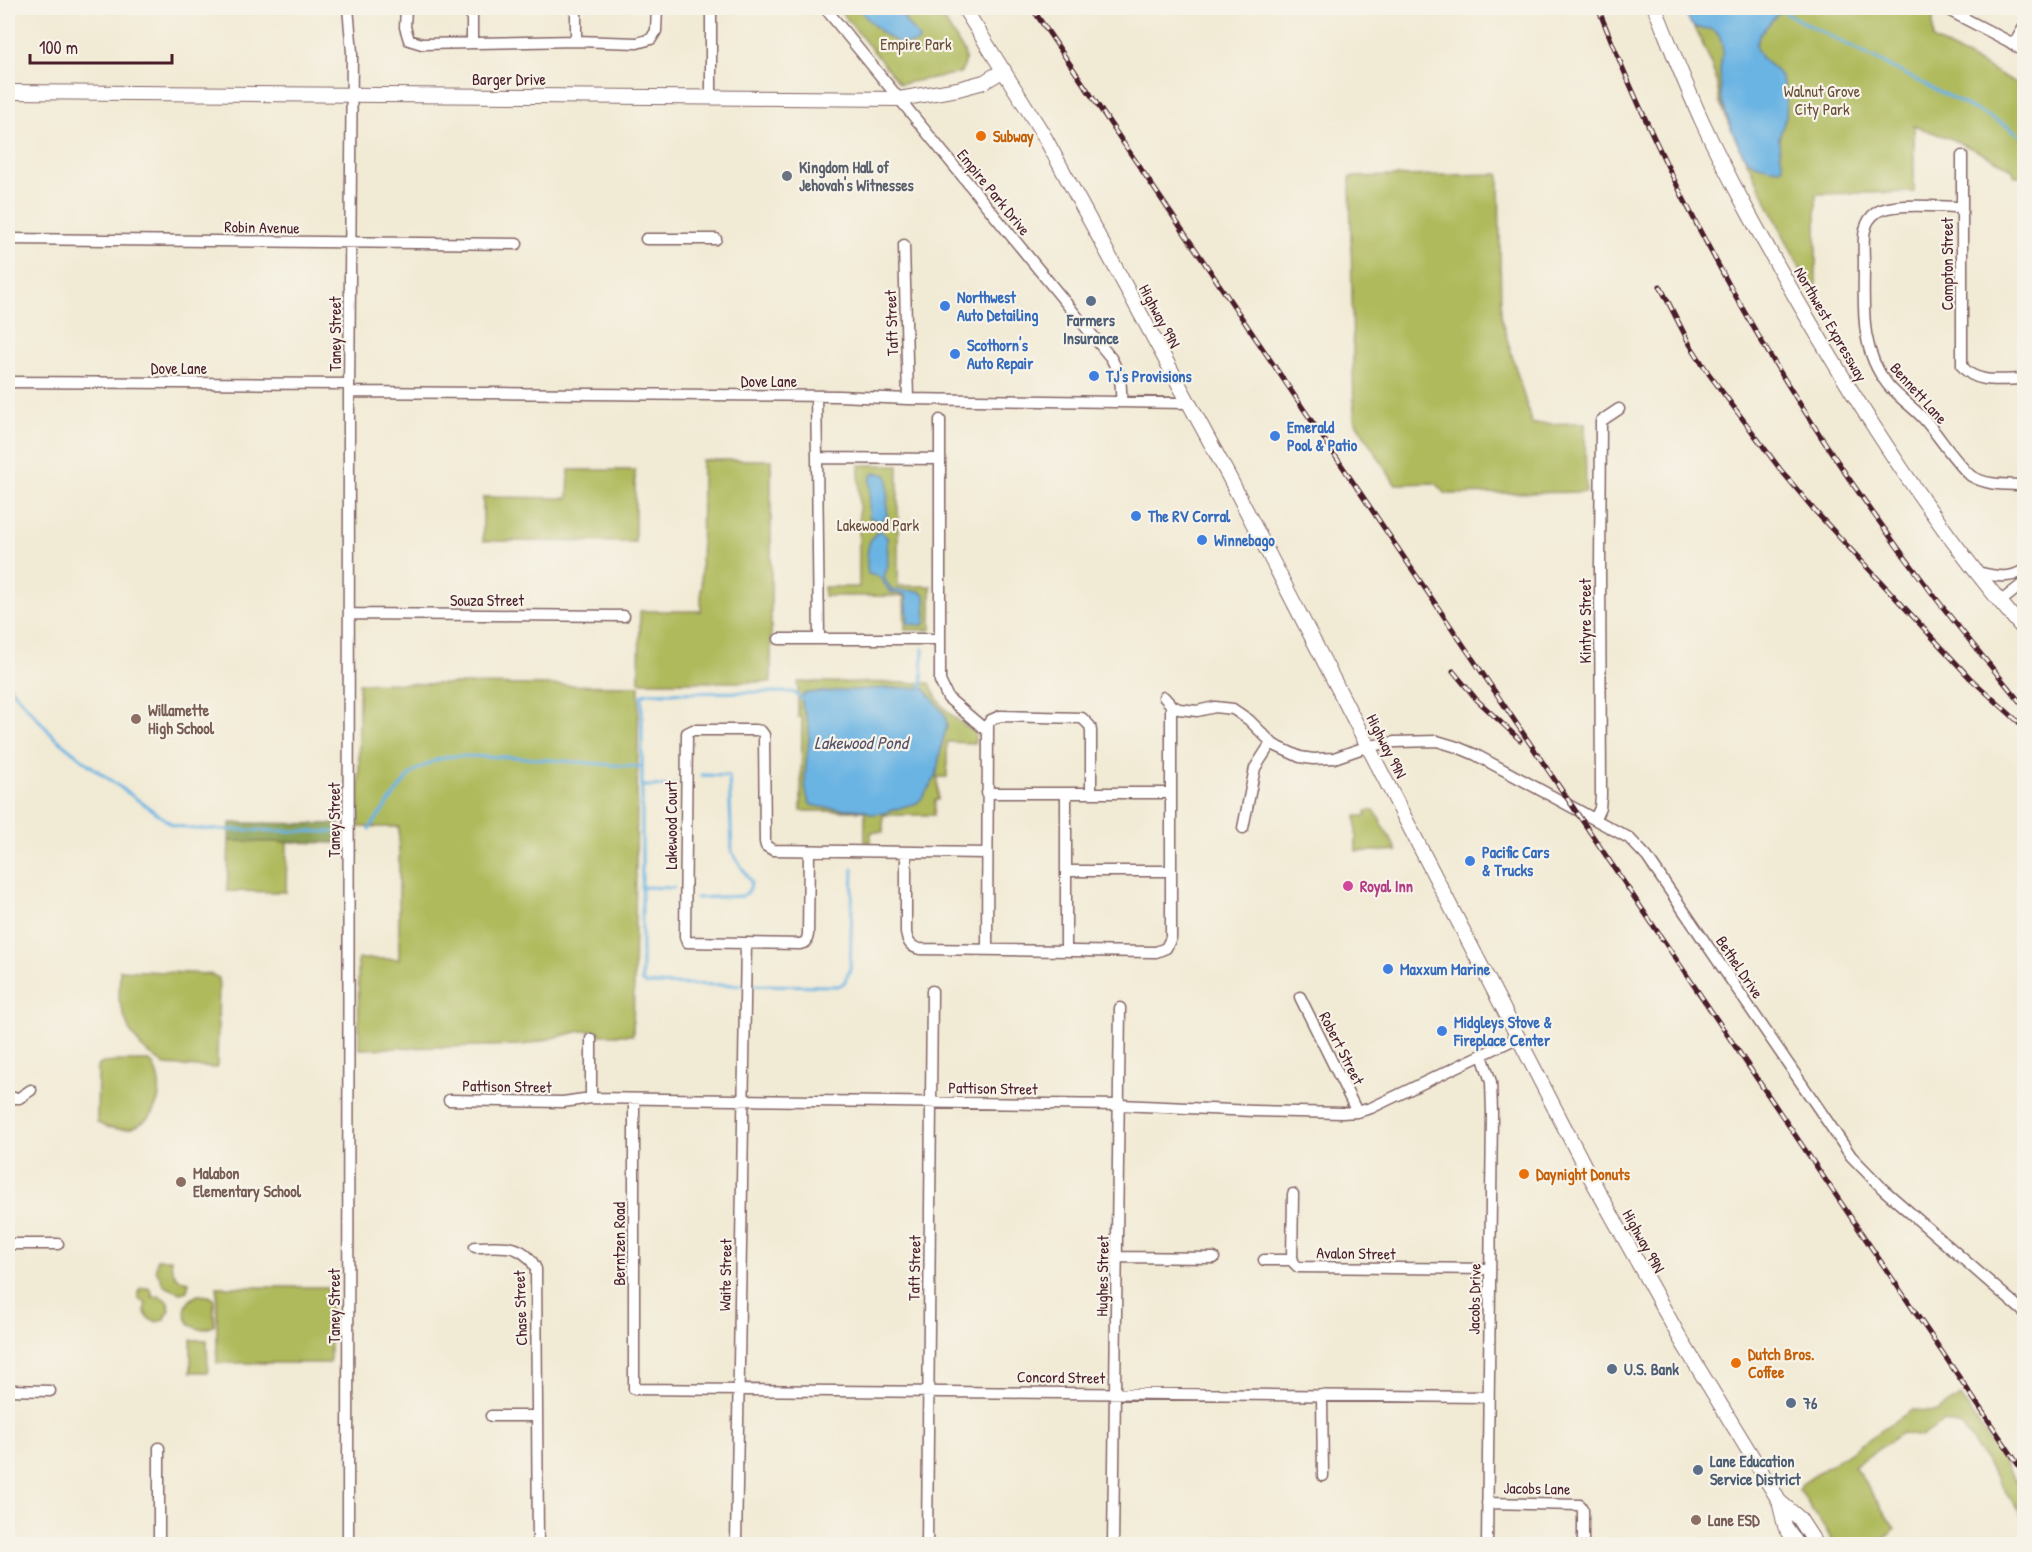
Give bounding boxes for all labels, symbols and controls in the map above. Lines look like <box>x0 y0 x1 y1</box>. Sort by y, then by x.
scale bar <box>30 27 172 65</box>
park label: Empire Park <box>880 33 952 55</box>
text: 100 m <box>39 35 78 60</box>
street label: Barger Drive <box>472 68 547 90</box>
park label: Walnut Grove City Park <box>1784 80 1861 120</box>
place label: Subway <box>993 125 1034 148</box>
marker: Subway <box>974 129 988 143</box>
street label: Empire Park Drive <box>952 144 1036 240</box>
place label: Kingdom Hall of Jehovah's Witnesses <box>799 156 915 196</box>
marker: Kingdom Hall of Jehovah's Witnesses <box>780 169 794 183</box>
street label: Robin Avenue <box>224 215 300 239</box>
street label: Compton Street <box>1936 217 1958 311</box>
street label: Northwest Expressway <box>1789 263 1873 385</box>
street label: Highway 99N <box>1134 280 1186 352</box>
place label: Northwest Auto Detailing <box>957 286 1038 327</box>
street label: Taft Street <box>879 289 903 356</box>
marker: Farmers Insurance <box>1084 294 1098 308</box>
street label: Taney Street <box>324 296 346 372</box>
marker: Northwest Auto Detailing <box>938 299 952 313</box>
place label: Farmers Insurance <box>1063 309 1120 349</box>
place label: Scothorn's Auto Repair <box>967 334 1034 375</box>
marker: Scothorn's Auto Repair <box>948 347 962 361</box>
street label: Dove Lane <box>151 357 208 379</box>
street label: Bennett Lane <box>1885 357 1953 429</box>
place label: TJ's Provisions <box>1105 365 1193 387</box>
marker: TJ's Provisions <box>1087 369 1101 383</box>
street label: Dove Lane <box>741 370 798 392</box>
place label: Emerald Pool & Patio <box>1287 416 1358 456</box>
marker: Emerald Pool & Patio <box>1268 429 1282 443</box>
place label: The RV Corral <box>1147 505 1231 527</box>
marker: The RV Corral <box>1129 509 1143 523</box>
park label: Lakewood Park <box>837 514 919 536</box>
place label: Winnebago <box>1214 529 1275 552</box>
marker: Winnebago <box>1195 533 1209 547</box>
street label: Kintyre Street <box>1574 578 1596 663</box>
street label: Souza Street <box>450 589 525 611</box>
place label: Willamette High School <box>148 699 215 740</box>
street label: Highway 99N <box>1361 710 1413 782</box>
marker: Willamette High School <box>129 712 143 726</box>
water label: Lakewood Pond <box>814 730 911 755</box>
street label: Lakewood Court <box>660 780 682 869</box>
street label: Taney Street <box>323 782 345 858</box>
place label: Pacific Cars & Trucks <box>1482 841 1550 881</box>
marker: Pacific Cars & Trucks <box>1463 854 1477 868</box>
place label: Royal Inn <box>1360 875 1413 898</box>
marker: Royal Inn <box>1341 879 1355 893</box>
street label: Bethel Drive <box>1711 931 1769 1003</box>
place label: Maxxum Marine <box>1400 958 1491 980</box>
marker: Maxxum Marine <box>1381 962 1395 976</box>
street label: Robert Street <box>1314 1008 1370 1089</box>
place label: Midgleys Stove & Fireplace Center <box>1453 1011 1552 1052</box>
marker: Midgleys Stove & Fireplace Center <box>1435 1024 1449 1038</box>
street label: Pattison Street <box>462 1074 552 1098</box>
street label: Pattison Street <box>948 1076 1038 1100</box>
place label: Malabon Elementary School <box>193 1162 302 1203</box>
place label: Daynight Donuts <box>1536 1163 1631 1186</box>
marker: Daynight Donuts <box>1517 1167 1531 1181</box>
marker: Malabon Elementary School <box>174 1175 188 1189</box>
street label: Berntzen Road <box>608 1202 630 1286</box>
street label: Highway 99N <box>1618 1205 1670 1277</box>
street label: Taft Street <box>902 1234 926 1301</box>
street label: Hughes Street <box>1090 1235 1114 1317</box>
street label: Waite Street <box>713 1238 737 1311</box>
street label: Avalon Street <box>1316 1241 1396 1265</box>
street label: Jacobs Drive <box>1462 1262 1486 1335</box>
street label: Taney Street <box>323 1268 345 1344</box>
street label: Chase Street <box>508 1270 532 1346</box>
place label: Dutch Bros. Coffee <box>1748 1343 1814 1383</box>
marker: Dutch Bros. Coffee <box>1729 1356 1743 1370</box>
place label: U.S. Bank <box>1624 1358 1679 1380</box>
marker: U.S. Bank <box>1605 1362 1619 1376</box>
street label: Concord Street <box>1017 1365 1106 1389</box>
place label: 76 <box>1802 1392 1818 1414</box>
marker: 76 <box>1784 1396 1798 1410</box>
place label: Lane Education Service District <box>1710 1450 1801 1490</box>
marker: Lane Education Service District <box>1691 1463 1705 1477</box>
street label: Jacobs Lane <box>1503 1476 1571 1500</box>
place label: Lane ESD <box>1708 1509 1760 1531</box>
marker: Lane ESD <box>1689 1513 1703 1527</box>

